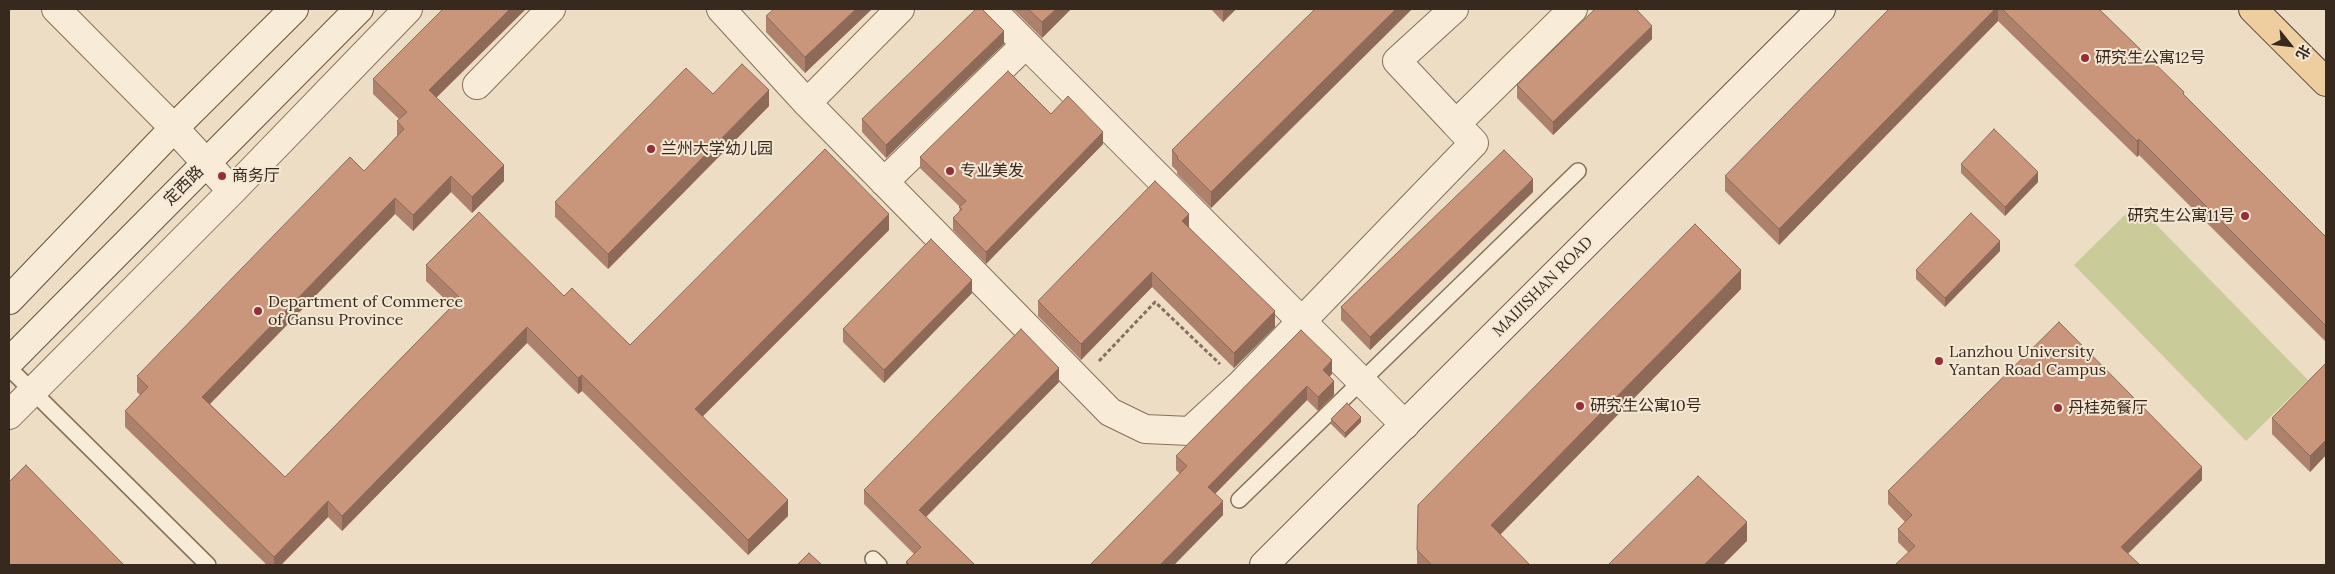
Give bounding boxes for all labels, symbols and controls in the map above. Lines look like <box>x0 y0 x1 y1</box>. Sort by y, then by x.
north arrow <box>2265 20 2315 70</box>
text: 北 <box>2292 42 2314 63</box>
place label: 研究生公寓12号 <box>2095 48 2205 68</box>
marker: 研究生公寓12号 <box>2079 52 2091 64</box>
place label: 兰州大学幼儿园 <box>661 139 773 159</box>
marker: 兰州大学幼儿园 <box>645 143 657 155</box>
place label: 专业美发 <box>960 161 1024 181</box>
street label: 定西路 <box>160 162 208 210</box>
marker: 专业美发 <box>944 165 956 177</box>
place label: 商务厅 <box>232 166 280 186</box>
marker: 商务厅 <box>216 170 228 182</box>
place label: 研究生公寓11号 <box>2127 206 2235 226</box>
marker: 研究生公寓11号 <box>2239 210 2251 222</box>
street label: MAIJISHAN ROAD <box>1489 233 1597 341</box>
place label: Department of Commerce of Gansu Province <box>268 292 463 330</box>
marker: Department of Commerce of Gansu Province <box>252 305 264 317</box>
place label: Lanzhou University Yantan Road Campus <box>1949 342 2106 380</box>
marker: Lanzhou University Yantan Road Campus <box>1933 355 1945 367</box>
place label: 研究生公寓10号 <box>1590 396 1702 416</box>
place label: 丹桂苑餐厅 <box>2068 398 2148 418</box>
marker: 研究生公寓10号 <box>1574 400 1586 412</box>
marker: 丹桂苑餐厅 <box>2052 402 2064 414</box>

